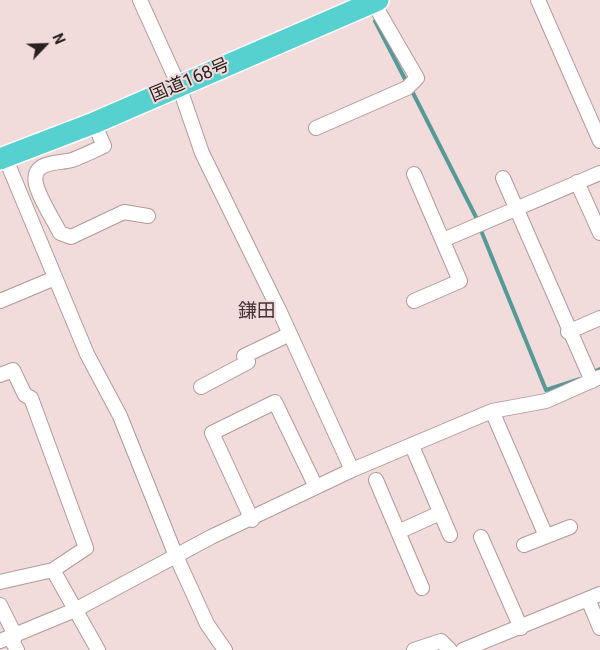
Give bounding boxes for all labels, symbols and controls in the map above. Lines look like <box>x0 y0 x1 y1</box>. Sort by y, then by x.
north arrow <box>20 20 70 70</box>
text: N <box>49 31 68 47</box>
street label: 国道168号 <box>147 55 233 107</box>
district label: 鎌田 <box>238 301 276 323</box>

